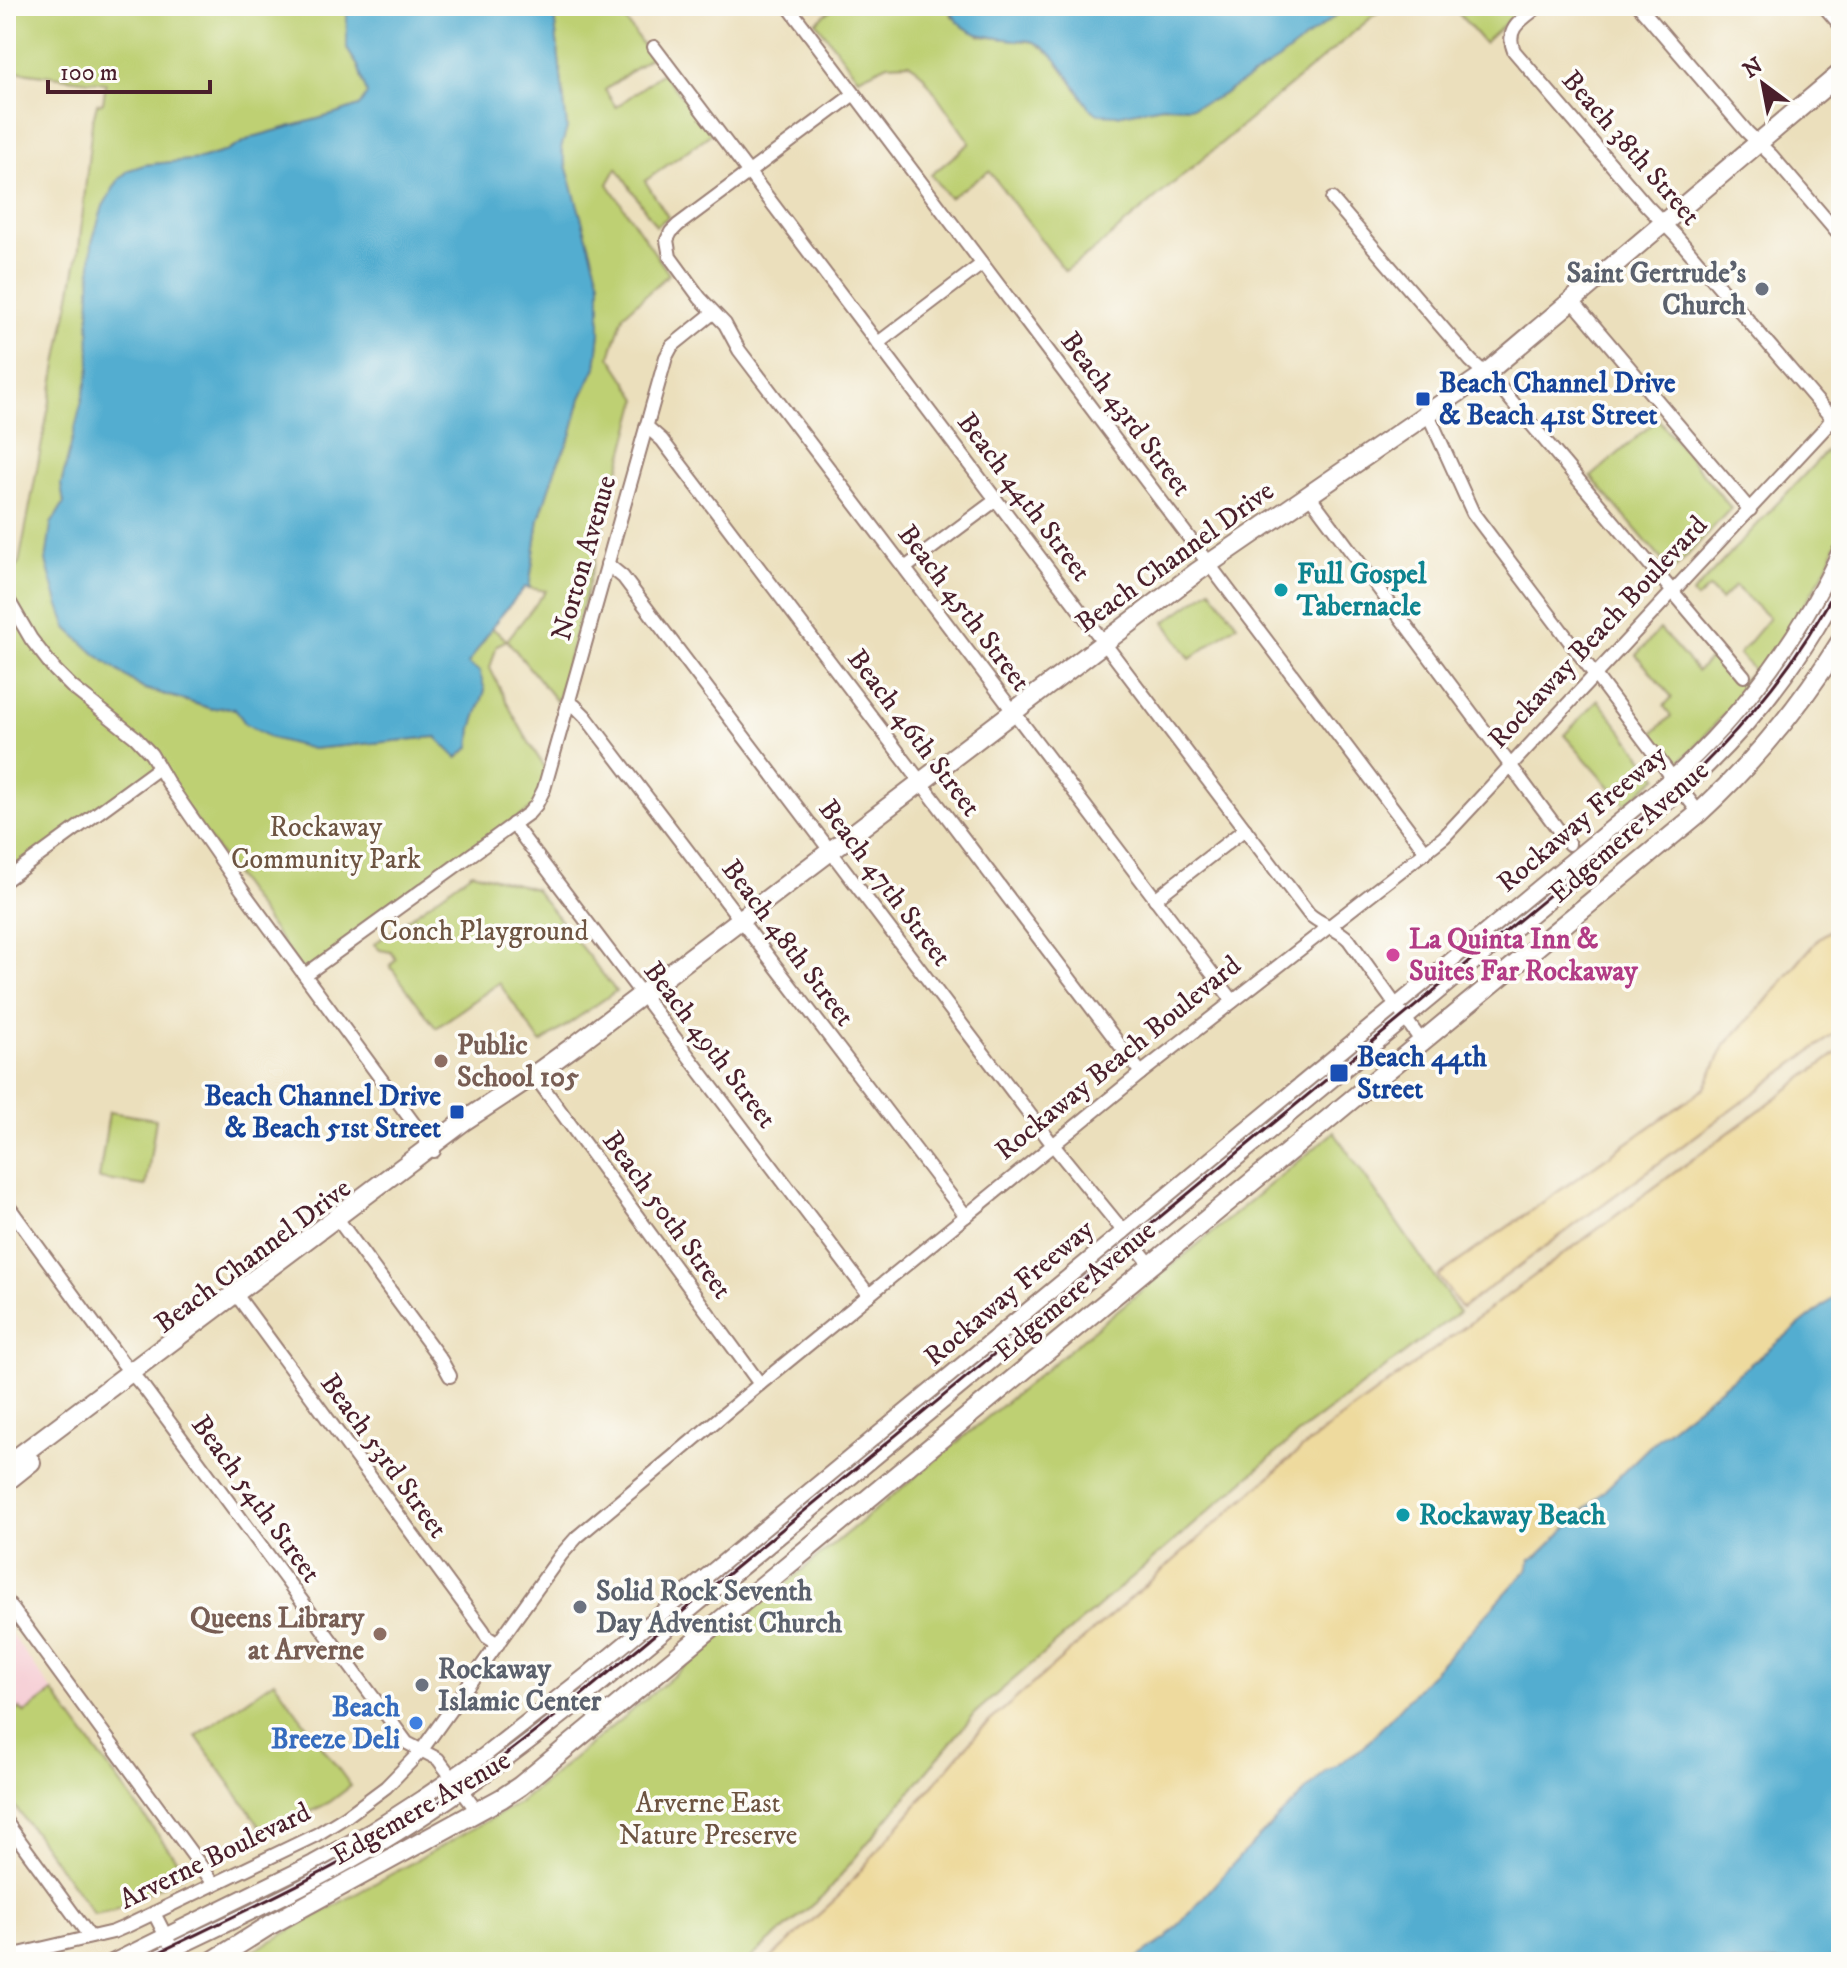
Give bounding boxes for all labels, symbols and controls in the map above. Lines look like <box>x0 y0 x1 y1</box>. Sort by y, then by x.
scale bar <box>48 44 210 94</box>
north arrow <box>1723 44 1803 124</box>
text: N <box>1738 52 1768 85</box>
text: 100 m <box>60 58 118 88</box>
street label: Beach 38th Street <box>1554 63 1708 233</box>
place label: Saint Gertrude's Church <box>1567 256 1747 323</box>
marker: Saint Gertrude's Church <box>1753 280 1771 298</box>
street label: Beach 43rd Street <box>1053 325 1199 503</box>
place label: Beach Channel Drive & Beach 41st Street <box>1439 366 1676 433</box>
marker: Beach Channel Drive & Beach 41st Street <box>1414 390 1432 408</box>
street label: Beach 44th Street <box>949 406 1099 588</box>
street label: Norton Avenue <box>544 471 624 645</box>
street label: Beach Channel Drive <box>1069 473 1281 641</box>
street label: Rockaway Beach Boulevard <box>1481 508 1715 756</box>
street label: Beach 45th Street <box>890 518 1038 698</box>
place label: Full Gospel Tabernacle <box>1296 557 1427 624</box>
marker: Full Gospel Tabernacle <box>1272 581 1290 599</box>
street label: Beach 46th Street <box>840 642 988 824</box>
street label: Rockaway Freeway <box>1490 737 1675 900</box>
street label: Edgemere Avenue <box>1542 753 1716 911</box>
street label: Beach 47th Street <box>811 793 959 973</box>
park label: Rockaway Community Park <box>231 810 421 877</box>
street label: Beach 48th Street <box>714 853 862 1033</box>
park label: Conch Playground <box>380 914 588 949</box>
place label: La Quinta Inn & Suites Far Rockaway <box>1409 922 1638 989</box>
marker: La Quinta Inn & Suites Far Rockaway <box>1384 946 1402 964</box>
street label: Rockaway Beach Boulevard <box>988 948 1248 1168</box>
street label: Beach 49th Street <box>636 955 784 1135</box>
place label: Public School 105 <box>457 1028 579 1095</box>
place label: Beach 44th Street <box>1357 1040 1487 1107</box>
marker: Public School 105 <box>432 1052 450 1070</box>
marker: Beach 44th Street <box>1328 1062 1350 1084</box>
place label: Beach Channel Drive & Beach 51st Street <box>204 1079 441 1146</box>
marker: Beach Channel Drive & Beach 51st Street <box>448 1103 466 1121</box>
street label: Beach 50th Street <box>594 1124 740 1306</box>
street label: Beach Channel Drive <box>148 1171 358 1341</box>
street label: Rockaway Freeway <box>917 1211 1102 1374</box>
street label: Edgemere Avenue <box>987 1213 1163 1369</box>
street label: Beach 53rd Street <box>313 1367 455 1545</box>
street label: Beach 54th Street <box>184 1408 328 1590</box>
place label: Rockaway Beach <box>1419 1498 1606 1533</box>
marker: Rockaway Beach <box>1394 1506 1412 1524</box>
place label: Solid Rock Seventh Day Adventist Church <box>596 1574 842 1641</box>
marker: Solid Rock Seventh Day Adventist Church <box>571 1598 589 1616</box>
place label: Queens Library at Arverne <box>190 1601 365 1668</box>
marker: Queens Library at Arverne <box>371 1625 389 1643</box>
place label: Rockaway Islamic Center <box>438 1652 602 1719</box>
marker: Rockaway Islamic Center <box>413 1676 431 1694</box>
place label: Beach Breeze Deli <box>271 1690 400 1757</box>
marker: Beach Breeze Deli <box>407 1714 425 1732</box>
street label: Edgemere Avenue <box>326 1743 516 1873</box>
park label: Arverne East Nature Preserve <box>619 1786 797 1853</box>
street label: Arverne Boulevard <box>114 1795 316 1917</box>

